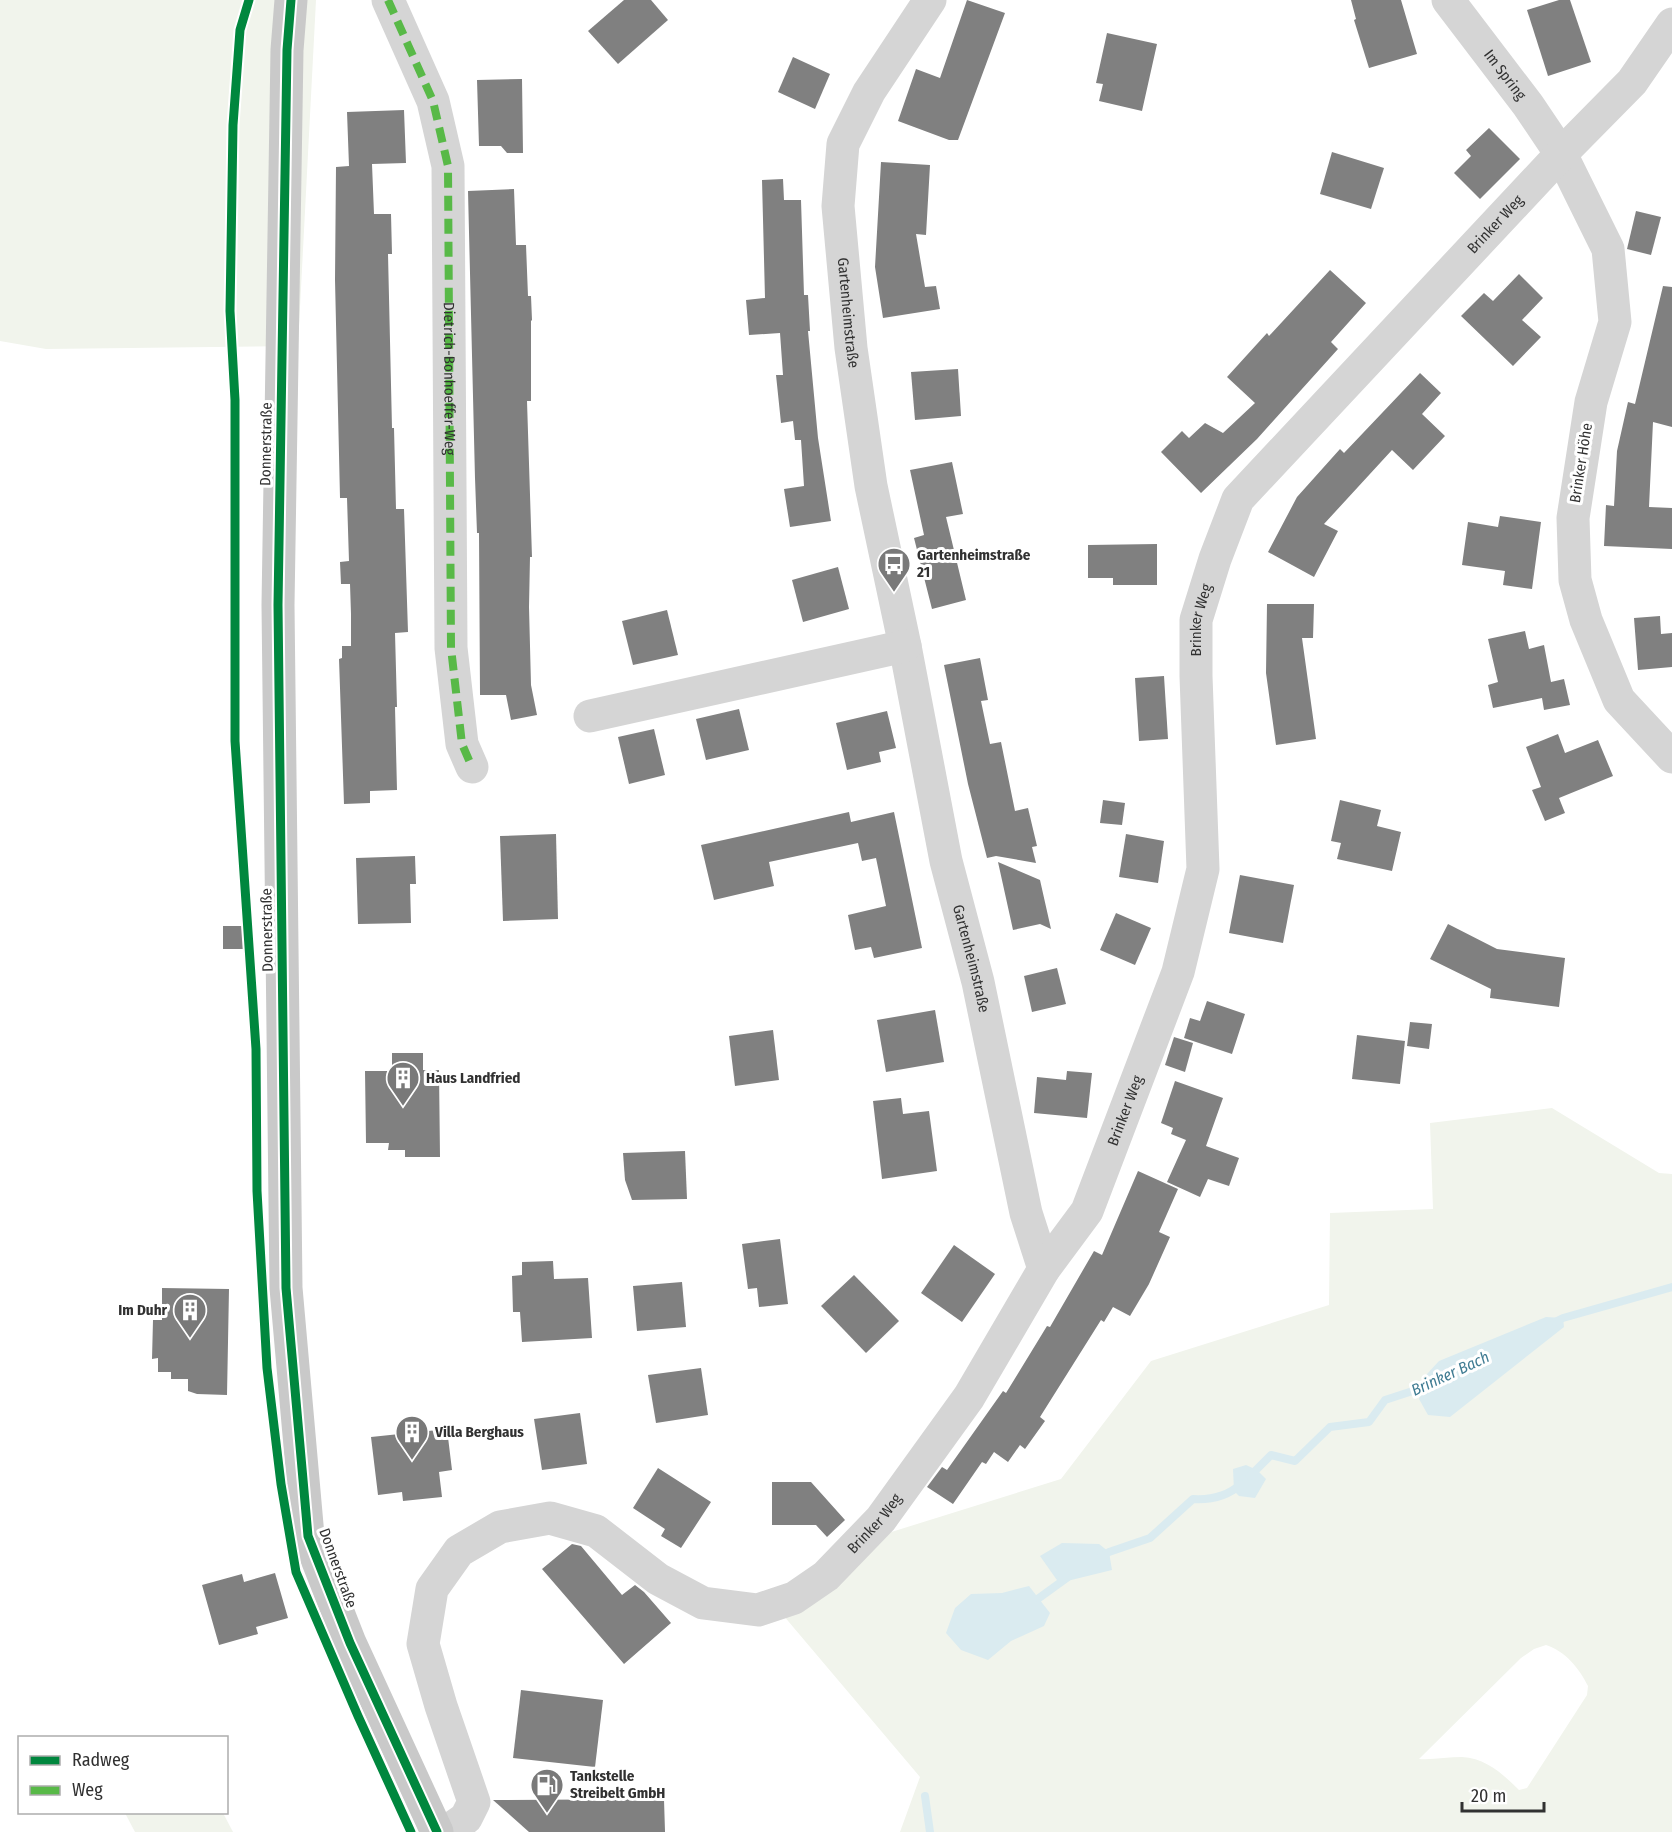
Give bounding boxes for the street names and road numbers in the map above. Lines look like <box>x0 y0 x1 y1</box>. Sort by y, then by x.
street label: Im Spring <box>1480 46 1530 103</box>
street label: Brinker Weg <box>1463 191 1527 257</box>
street label: Gartenheimstraße <box>834 257 863 369</box>
street label: Dietrich-Bonhoeffer-Weg <box>440 302 459 455</box>
street label: Donnerstraße <box>256 402 276 486</box>
street label: Brinker Höhe <box>1566 422 1596 504</box>
street label: Brinker Weg <box>1187 582 1216 656</box>
street label: Donnerstraße <box>257 888 277 972</box>
street label: Gartenheimstraße <box>949 903 993 1014</box>
street label: Brinker Weg <box>1104 1073 1147 1148</box>
street label: Brinker Weg <box>844 1490 905 1557</box>
street label: Donnerstraße <box>315 1526 361 1610</box>

